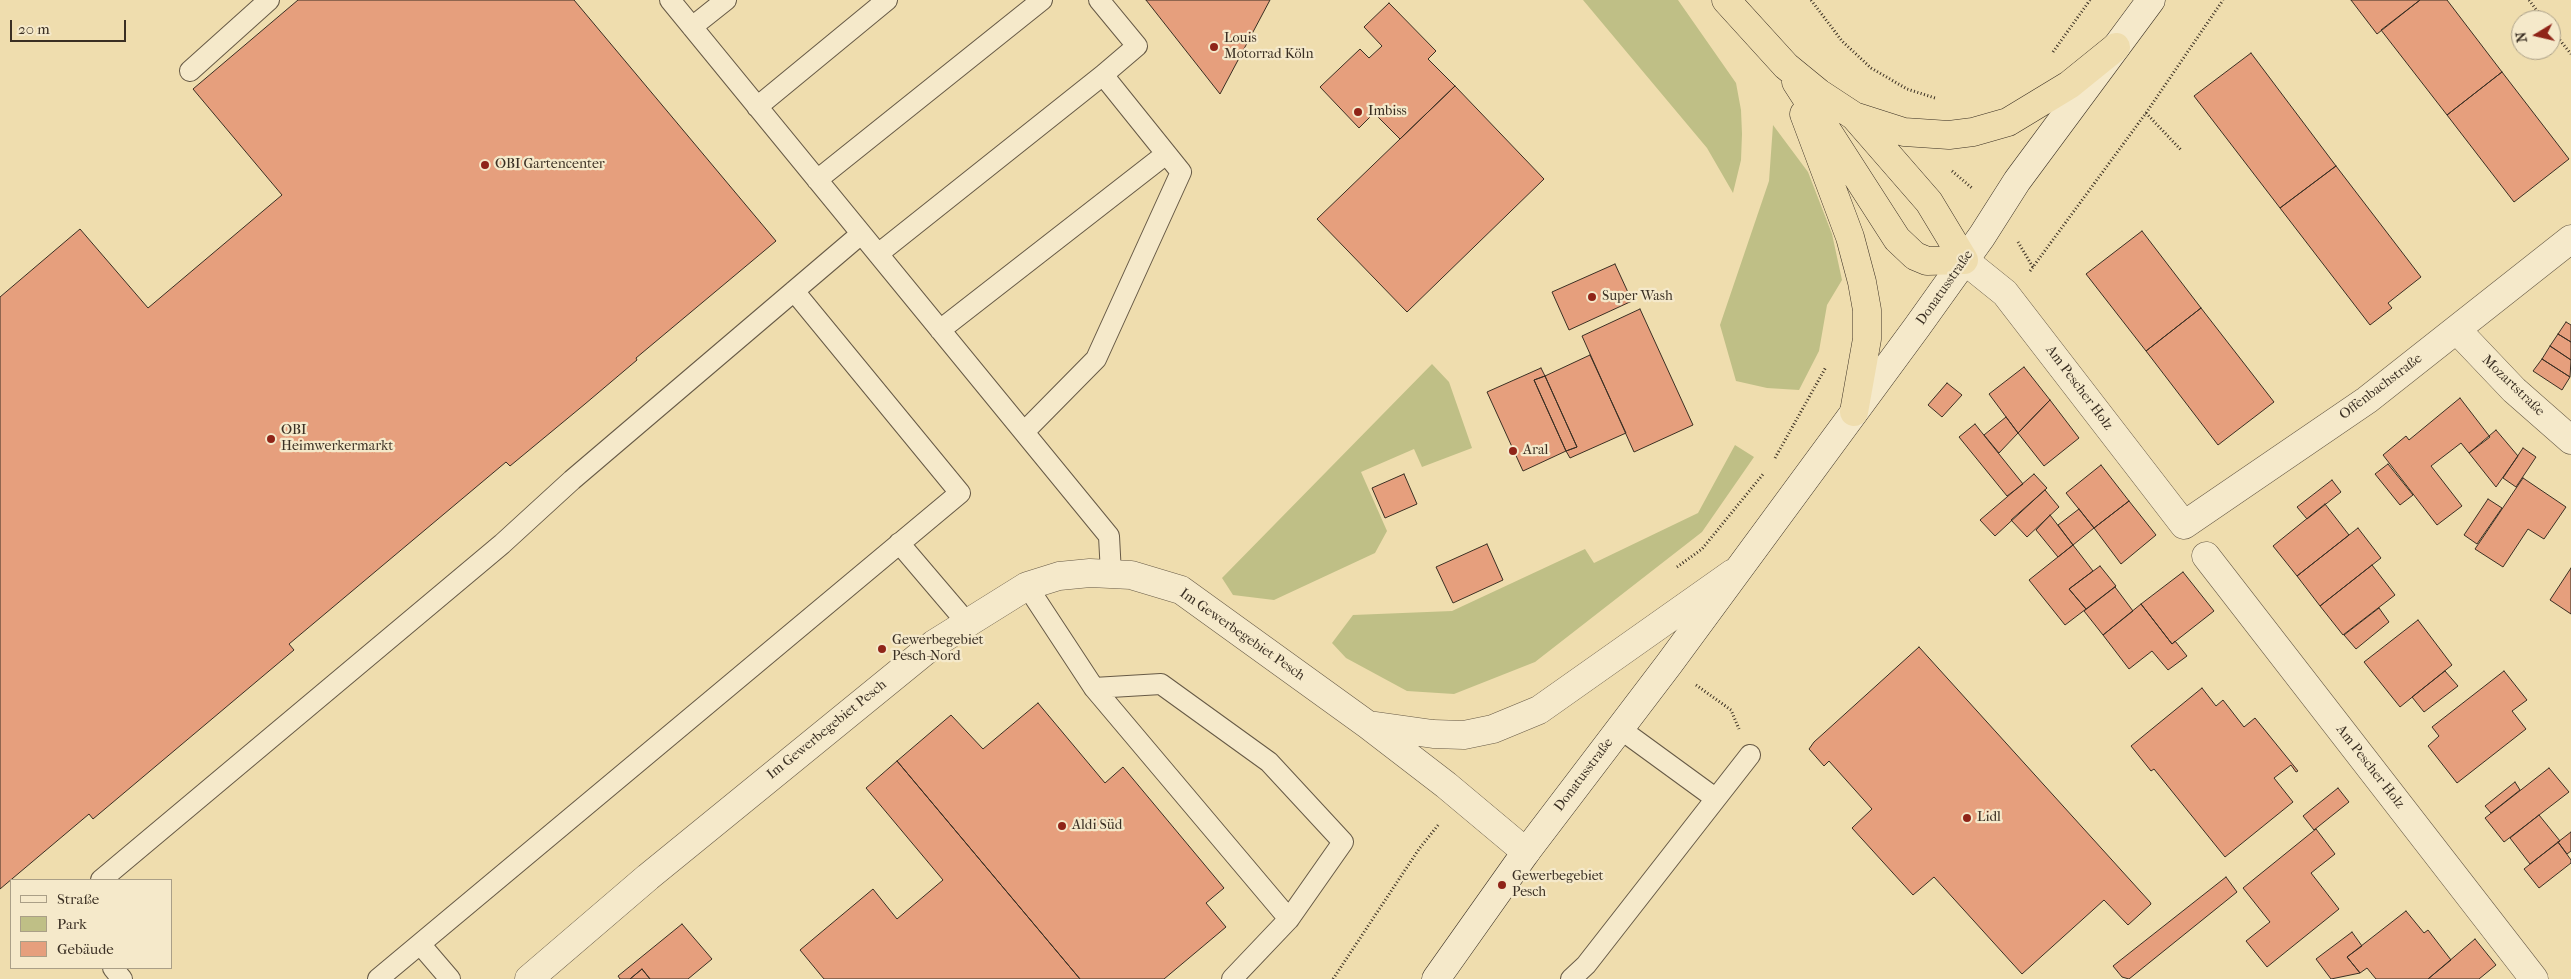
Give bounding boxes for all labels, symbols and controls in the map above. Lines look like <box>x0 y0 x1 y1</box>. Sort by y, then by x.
scale bar <box>12 10 129 42</box>
north arrow <box>2511 10 2561 60</box>
text: 20 m <box>18 20 50 38</box>
place label: Louis Motorrad Köln <box>1224 31 1314 64</box>
text: N <box>2512 31 2531 44</box>
marker: Louis Motorrad Köln <box>1208 41 1220 53</box>
place label: Imbiss <box>1368 104 1407 120</box>
marker: Imbiss <box>1352 106 1364 118</box>
place label: OBI Gartencenter <box>495 157 605 173</box>
marker: OBI Gartencenter <box>479 159 491 171</box>
street label: Donatusstraße <box>1913 247 1977 329</box>
place label: Super Wash <box>1602 289 1673 305</box>
marker: Super Wash <box>1586 291 1598 303</box>
street label: Am Pescher Holz <box>2042 342 2116 434</box>
street label: Offenbachstraße <box>2336 350 2426 424</box>
street label: Mozartstraße <box>2478 352 2548 420</box>
place label: OBI Heimwerkermarkt <box>281 423 393 456</box>
marker: OBI Heimwerkermarkt <box>265 433 277 445</box>
place label: Aral <box>1523 443 1548 459</box>
marker: Aral <box>1507 445 1519 457</box>
street label: Im Gewerbegebiet Pesch <box>1176 585 1308 685</box>
place label: Gewerbegebiet Pesch-Nord <box>892 633 984 666</box>
marker: Gewerbegebiet Pesch-Nord <box>876 643 888 655</box>
street label: Im Gewerbegebiet Pesch <box>764 677 890 783</box>
street label: Am Pescher Holz <box>2332 722 2408 812</box>
street label: Donatusstraße <box>1551 735 1617 815</box>
place label: Lidl <box>1977 810 2001 826</box>
marker: Lidl <box>1961 812 1973 824</box>
place label: Aldi Süd <box>1072 818 1122 834</box>
marker: Aldi Süd <box>1056 820 1068 832</box>
place label: Gewerbegebiet Pesch <box>1512 869 1604 902</box>
legend <box>10 879 172 969</box>
marker: Gewerbegebiet Pesch <box>1496 879 1508 891</box>
text: Straße <box>57 890 99 908</box>
text: Park <box>57 915 87 933</box>
text: Gebäude <box>57 940 114 958</box>

